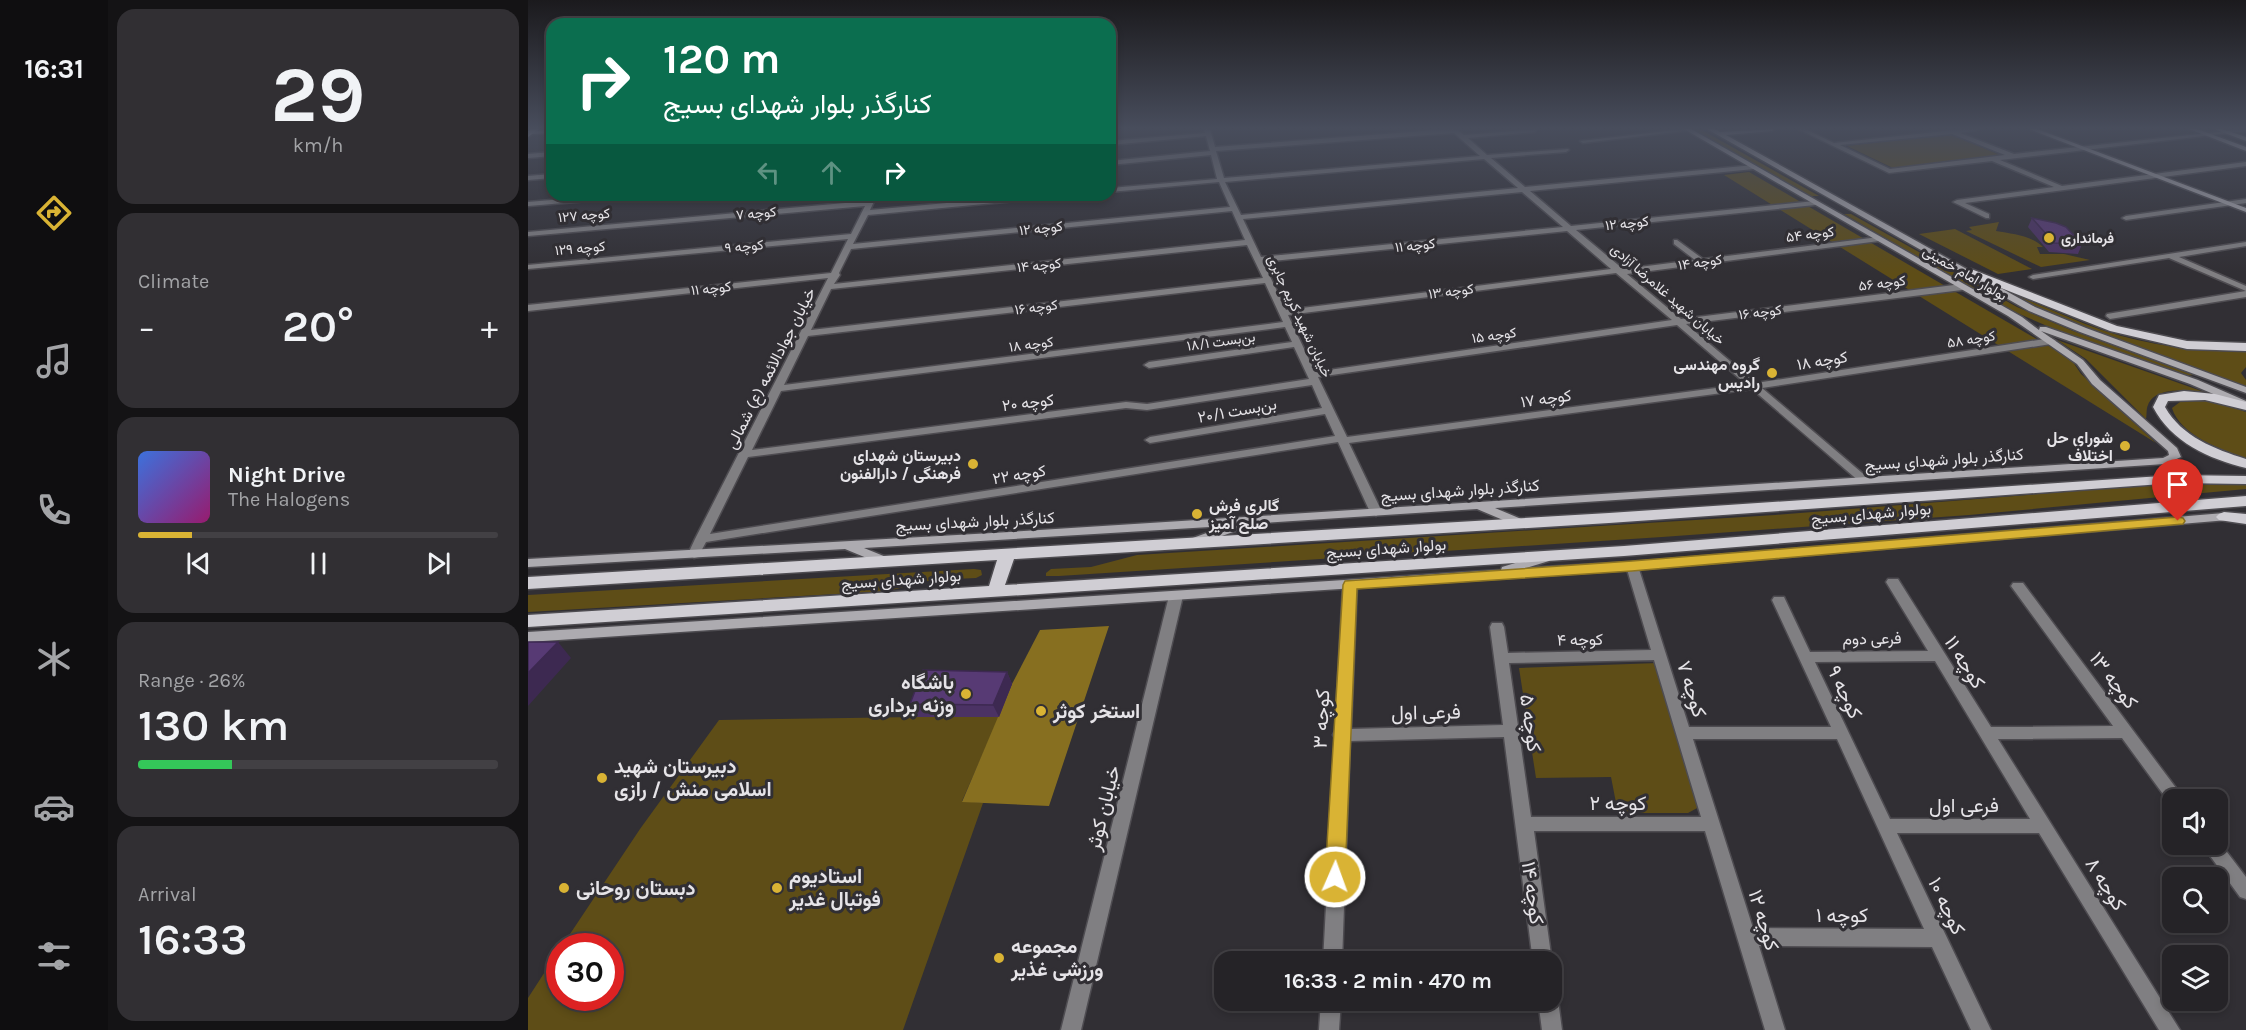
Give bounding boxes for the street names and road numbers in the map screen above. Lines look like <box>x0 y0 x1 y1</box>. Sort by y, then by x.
street label: کوچه ۷ <box>735 203 777 225</box>
street label: کوچه ۱۲۷ <box>557 205 611 227</box>
street label: کوچه ۱۲ <box>1604 213 1650 235</box>
street label: کوچه ۱۲ <box>1018 218 1064 240</box>
street label: کوچه ۵۴ <box>1785 223 1835 247</box>
street label: کوچه ۱۱ <box>1394 235 1436 257</box>
street label: کوچه ۹ <box>724 236 764 258</box>
street label: کوچه ۱۲۹ <box>554 238 606 260</box>
street label: خیابان شهید غلامرضا آزادی <box>1607 240 1728 349</box>
street label: بولوار امام خمینی <box>1920 242 2010 304</box>
street label: کوچه ۱۴ <box>1677 251 1723 275</box>
street label: خیابان شهید کریم جابری <box>1264 252 1335 380</box>
street label: کوچه ۱۴ <box>1016 255 1062 277</box>
street label: کوچه ۵۶ <box>1857 272 1907 296</box>
street label: کوچه ۱۱ <box>690 278 732 300</box>
street label: کوچه ۱۳ <box>1427 280 1475 304</box>
street label: خیابان جوادالائمه (ع) شمالی <box>721 284 821 453</box>
street label: کوچه ۱۶ <box>1014 296 1059 320</box>
street label: کوچه ۱۶ <box>1738 301 1783 325</box>
street label: کوچه ۱۵ <box>1471 324 1518 348</box>
street label: کوچه ۵۸ <box>1946 327 1997 353</box>
street label: بن‌بست ۱۸/۱ <box>1186 328 1256 355</box>
street label: کوچه ۱۸ <box>1008 333 1054 357</box>
street label: کوچه ۱۸ <box>1795 347 1849 376</box>
street label: کوچه ۱۷ <box>1519 386 1573 413</box>
street label: کوچه ۲۰ <box>1001 390 1055 417</box>
street label: بن‌بست ۲۰/۱ <box>1196 394 1278 428</box>
street label: کنارگذر بلوار شهدای بسیج <box>1864 444 2024 477</box>
street label: کوچه ۲۲ <box>991 461 1047 490</box>
street label: کنارگذر بلوار شهدای بسیج <box>1380 475 1540 508</box>
street label: بولوار شهدای بسیج <box>1810 499 1932 530</box>
street label: کنارگذر بلوار شهدای بسیج <box>895 508 1055 537</box>
street label: بولوار شهدای بسیج <box>1325 535 1447 564</box>
street label: بولوار شهدای بسیج <box>840 566 962 595</box>
street label: فرعی دوم <box>1842 628 1902 650</box>
street label: کوچه ۴ <box>1557 630 1603 651</box>
street label: کوچه ۱۱ <box>1938 632 1990 694</box>
street label: کوچه ۱۳ <box>2083 647 2142 715</box>
street label: کوچه ۷ <box>1670 658 1711 721</box>
street label: کوچه ۹ <box>1820 662 1867 723</box>
street label: کوچه ۳ <box>1308 689 1337 749</box>
street label: کوچه ۵ <box>1513 693 1546 754</box>
street label: فرعی اول <box>1391 700 1461 726</box>
street label: خیابان کوثر <box>1082 763 1126 854</box>
street label: کوچه ۲ <box>1590 792 1647 817</box>
street label: فرعی اول <box>1929 794 1999 818</box>
street label: کوچه ۸ <box>2079 854 2131 916</box>
street label: کوچه ۱۴ <box>1515 860 1548 927</box>
street label: کوچه ۱۰ <box>1922 874 1970 939</box>
street label: کوچه ۱۲ <box>1741 887 1784 954</box>
street label: کوچه ۱ <box>1816 904 1868 929</box>

